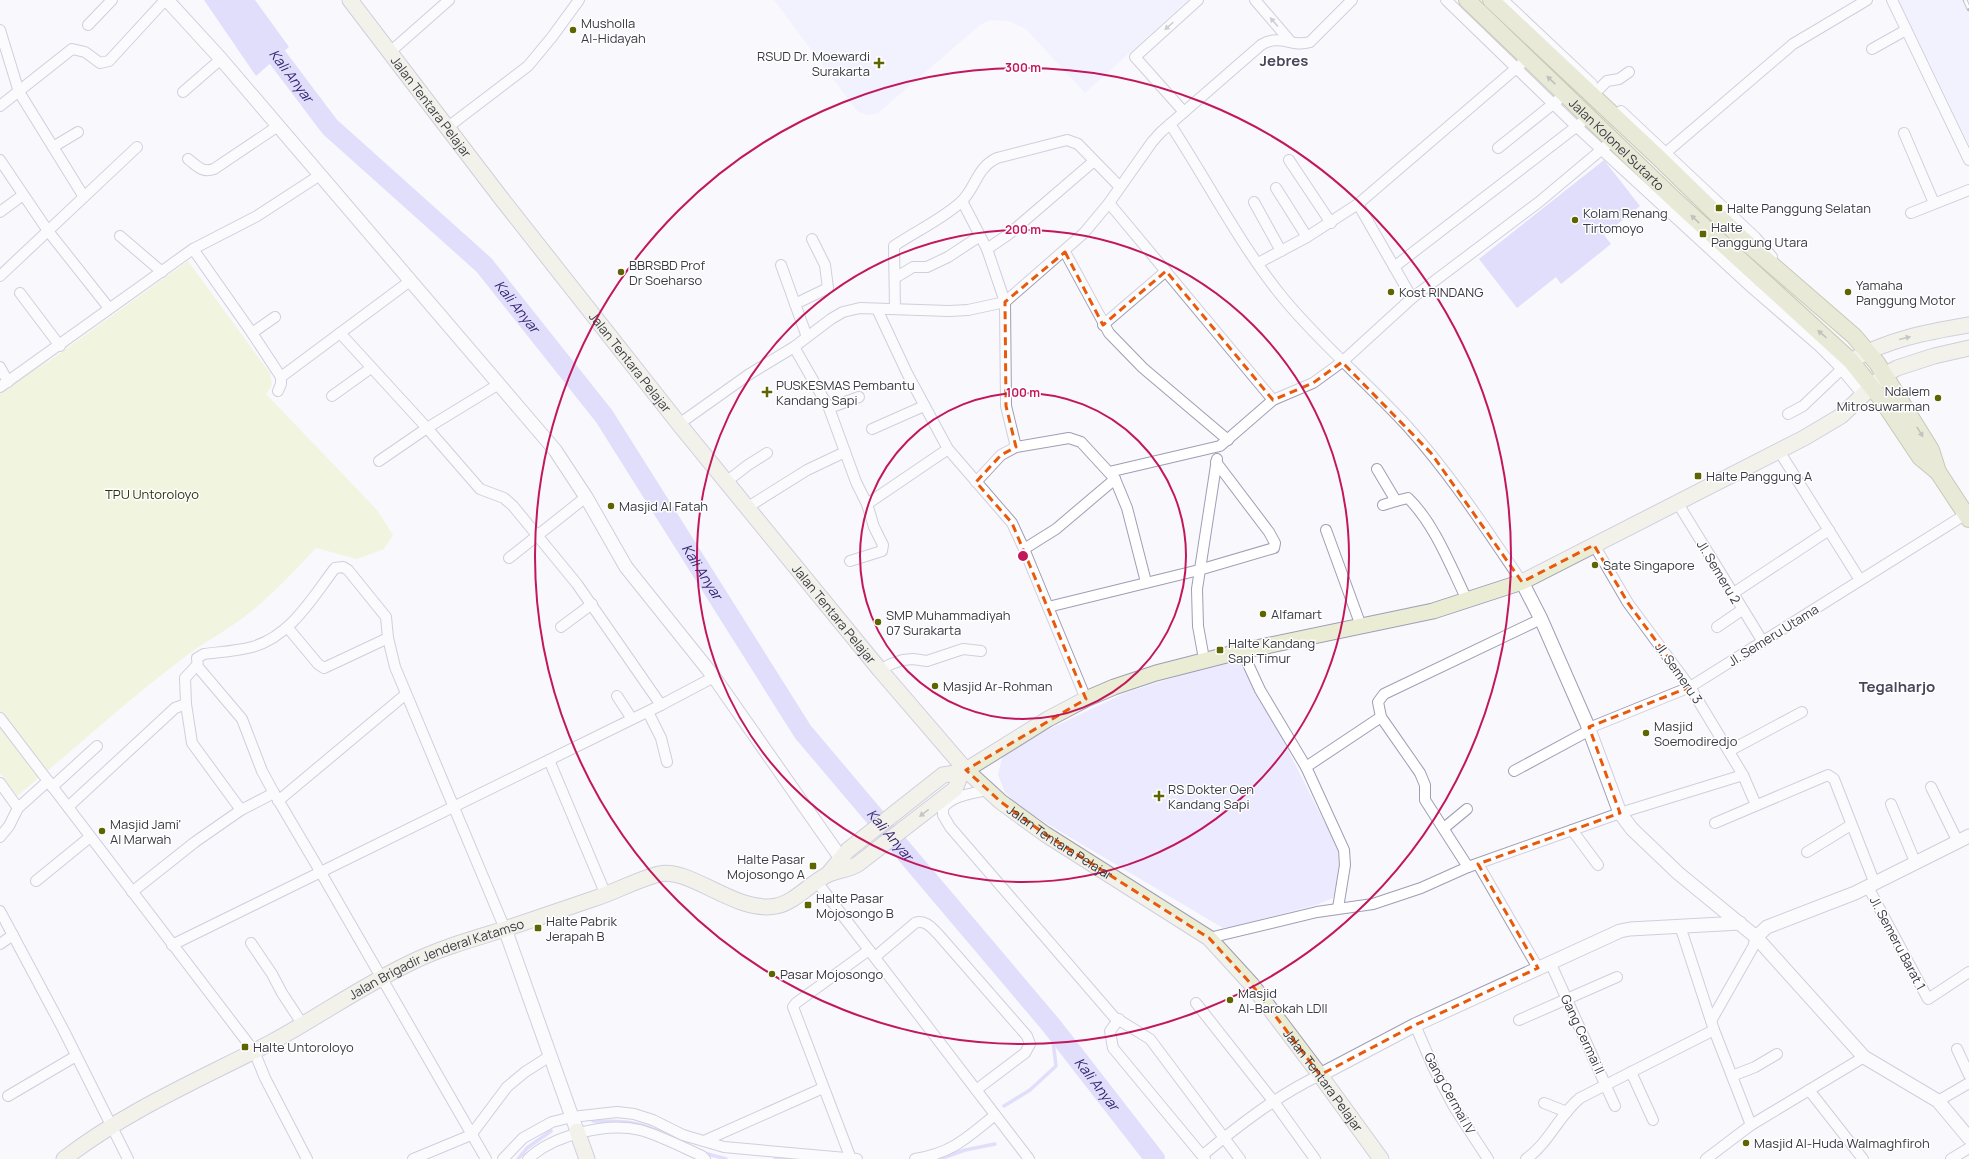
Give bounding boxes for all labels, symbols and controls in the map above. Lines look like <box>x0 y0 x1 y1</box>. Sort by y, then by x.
place label: Musholla Al-Hidayah <box>581 14 646 47</box>
one-way arrow <box>1269 16 1278 27</box>
one-way arrow <box>1164 21 1174 31</box>
marker: Musholla Al-Hidayah <box>568 25 578 35</box>
water label: Kali Anyar <box>265 45 319 108</box>
place label: RSUD Dr. Moewardi Surakarta <box>757 47 870 80</box>
district label: Jebres <box>1260 50 1308 71</box>
street label: Jalan Tentara Pelajar <box>387 52 476 161</box>
marker: RSUD Dr. Moewardi Surakarta <box>873 57 885 69</box>
text: 300 m <box>1005 59 1041 76</box>
one-way arrow <box>1546 75 1556 85</box>
street label: Jalan Kolonel Sutarto <box>1565 94 1669 195</box>
place label: Halte Panggung Selatan <box>1727 199 1871 217</box>
marker: Halte Panggung Selatan <box>1714 203 1724 213</box>
place label: Kolam Renang Tirtomoyo <box>1583 204 1668 237</box>
one-way arrow <box>1690 214 1700 224</box>
marker: Kolam Renang Tirtomoyo <box>1570 215 1580 225</box>
place label: Halte Panggung Utara <box>1711 218 1808 251</box>
text: 200 m <box>1005 221 1041 238</box>
marker: Halte Panggung Utara <box>1698 229 1708 239</box>
place label: BBRSBD Prof Dr Soeharso <box>629 256 706 289</box>
marker: BBRSBD Prof Dr Soeharso <box>616 267 626 277</box>
water label: Kali Anyar <box>491 276 545 338</box>
place label: Yamaha Panggung Motor <box>1856 276 1956 309</box>
place label: Kost RINDANG <box>1399 283 1483 301</box>
marker: Kost RINDANG <box>1386 287 1396 297</box>
marker: Yamaha Panggung Motor <box>1843 287 1853 297</box>
street label: Jalan Tentara Pelajar <box>585 308 676 416</box>
one-way arrow <box>1817 330 1828 339</box>
one-way arrow <box>1899 335 1911 341</box>
place label: PUSKESMAS Pembantu Kandang Sapi <box>776 376 915 409</box>
place label: Ndalem Mitrosuwarman <box>1837 382 1930 415</box>
text: 100 m <box>1006 384 1040 401</box>
marker: PUSKESMAS Pembantu Kandang Sapi <box>761 386 773 398</box>
marker: Ndalem Mitrosuwarman <box>1933 393 1943 403</box>
one-way arrow <box>1916 426 1923 438</box>
place label: Halte Panggung A <box>1706 467 1812 485</box>
marker: Halte Panggung A <box>1693 471 1703 481</box>
park label: TPU Untoroloyo <box>105 485 199 503</box>
place label: Masjid Al Fatah <box>619 497 708 515</box>
marker: Masjid Al Fatah <box>606 501 616 511</box>
street label: Jl. Semeru 2 <box>1693 537 1745 607</box>
water label: Kali Anyar <box>678 540 728 605</box>
centre of rings <box>1016 549 1030 563</box>
place label: Sate Singapore <box>1603 556 1695 574</box>
street label: Jalan Tentara Pelajar <box>788 560 880 668</box>
marker: Sate Singapore <box>1590 560 1600 570</box>
street label: Jl. Semeru Utama <box>1724 600 1822 670</box>
place label: Alfamart <box>1271 605 1322 623</box>
place label: SMP Muhammadiyah 07 Surakarta <box>886 606 1011 639</box>
marker: Alfamart <box>1258 609 1268 619</box>
marker: SMP Muhammadiyah 07 Surakarta <box>873 617 883 627</box>
place label: Halte Kandang Sapi Timur <box>1228 634 1315 667</box>
street label: Jl. Semeru 3 <box>1651 639 1707 707</box>
marker: Halte Kandang Sapi Timur <box>1215 645 1225 655</box>
district label: Tegalharjo <box>1859 676 1935 697</box>
place label: Masjid Ar-Rohman <box>943 677 1053 695</box>
marker: Masjid Ar-Rohman <box>930 681 940 691</box>
place label: Masjid Soemodiredjo <box>1654 717 1738 750</box>
marker: Masjid Soemodiredjo <box>1641 728 1651 738</box>
place label: RS Dokter Oen Kandang Sapi <box>1168 780 1254 813</box>
marker: RS Dokter Oen Kandang Sapi <box>1153 790 1165 802</box>
street label: Jalan Tentara Pelajar <box>1003 800 1116 884</box>
water label: Kali Anyar <box>863 805 919 866</box>
one-way arrow <box>919 808 930 817</box>
place label: Masjid Jami' Al Marwah <box>110 815 181 848</box>
marker: Masjid Jami' Al Marwah <box>97 826 107 836</box>
place label: Halte Pasar Mojosongo A <box>727 850 805 883</box>
marker: Halte Pasar Mojosongo A <box>808 861 818 871</box>
place label: Halte Pasar Mojosongo B <box>816 889 894 922</box>
street label: Jl. Semeru Barat 1 <box>1866 893 1930 993</box>
marker: Halte Pasar Mojosongo B <box>803 900 813 910</box>
place label: Halte Pabrik Jerapah B <box>546 912 617 945</box>
street label: Jalan Brigadir Jenderal Katamso <box>345 914 527 1004</box>
marker: Halte Pabrik Jerapah B <box>533 923 543 933</box>
place label: Pasar Mojosongo <box>780 965 884 983</box>
marker: Pasar Mojosongo <box>767 969 777 979</box>
place label: Masjid Al-Barokah LDII <box>1238 984 1328 1017</box>
street label: Gang Cermai II <box>1557 991 1609 1077</box>
marker: Masjid Al-Barokah LDII <box>1225 995 1235 1005</box>
street label: Jalan Tentara Pelajar <box>1279 1025 1367 1135</box>
place label: Halte Untoroloyo <box>253 1038 354 1056</box>
marker: Halte Untoroloyo <box>240 1042 250 1052</box>
street label: Gang Cermai IV <box>1420 1049 1480 1137</box>
water label: Kali Anyar <box>1071 1053 1125 1116</box>
place label: Masjid Al-Huda Walmaghfiroh <box>1754 1134 1930 1152</box>
marker: Masjid Al-Huda Walmaghfiroh <box>1741 1138 1751 1148</box>

